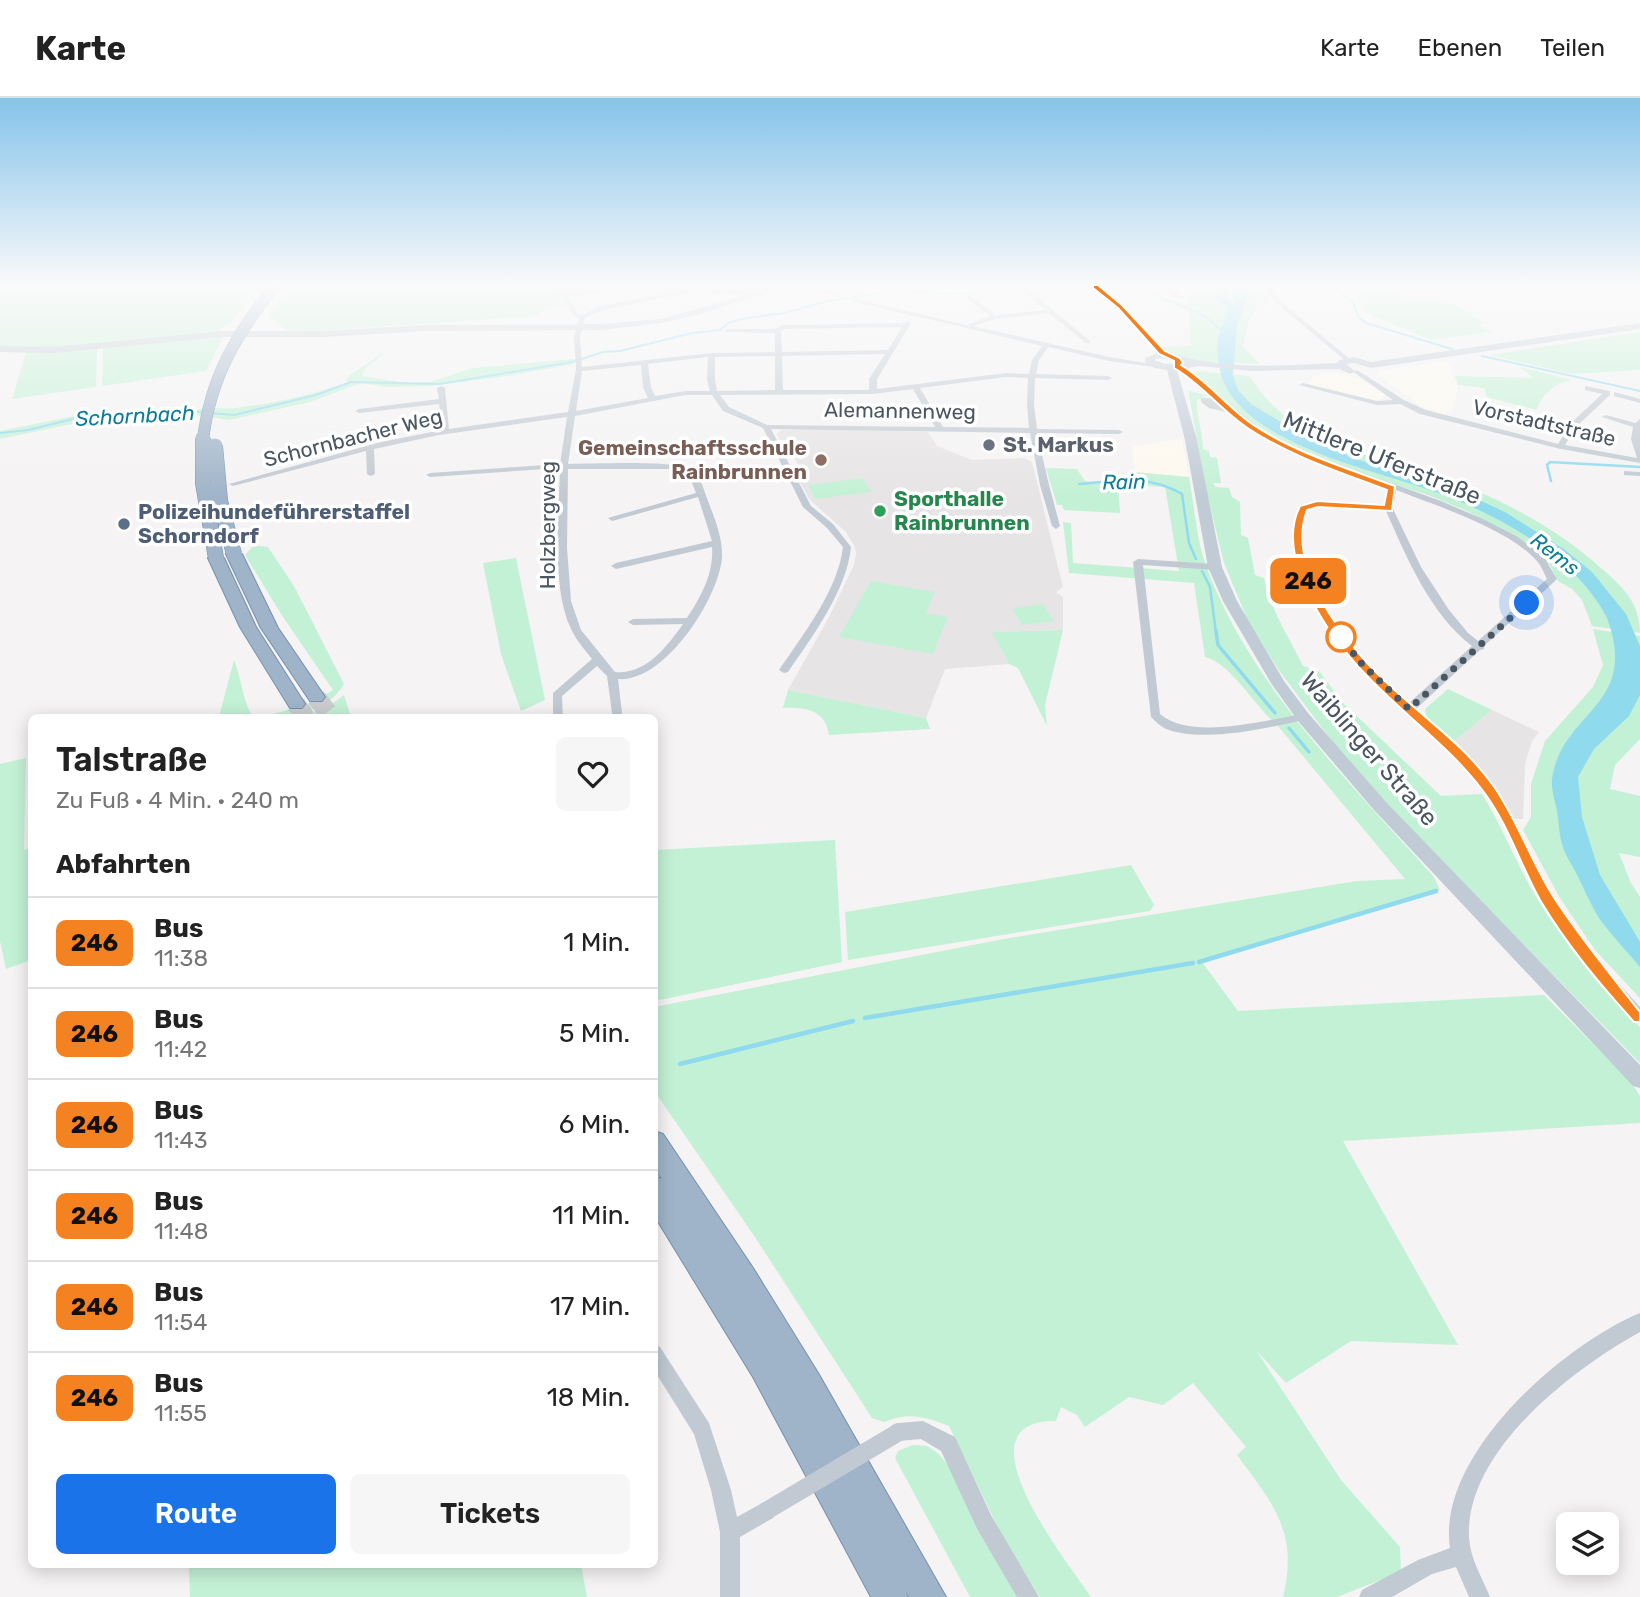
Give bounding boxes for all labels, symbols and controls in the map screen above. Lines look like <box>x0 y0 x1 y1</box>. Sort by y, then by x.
text: Karte <box>35 29 126 68</box>
text: Karte <box>1320 34 1380 62</box>
text: Ebenen <box>1418 34 1502 62</box>
text: Teilen <box>1540 34 1605 62</box>
street label: Vorstadtstraße <box>1470 394 1618 451</box>
street label: Alemannenweg <box>824 397 976 424</box>
water label: Schornbach <box>75 400 195 431</box>
street label: Schornbacher Weg <box>261 403 445 472</box>
street label: Mittlere Uferstraße <box>1279 406 1485 510</box>
place label: St. Markus <box>1003 432 1114 457</box>
place label: Gemeinschaftsschule Rainbrunnen <box>578 435 807 484</box>
marker: St. Markus <box>981 437 997 453</box>
marker: Gemeinschaftsschule Rainbrunnen <box>813 452 829 468</box>
street label: Holzbergweg <box>535 461 560 589</box>
water label: Rain <box>1102 469 1146 494</box>
place label: Sporthalle Rainbrunnen <box>894 486 1030 535</box>
place label: Polizeihundeführerstaffel Schorndorf <box>138 499 410 548</box>
marker: Sporthalle Rainbrunnen <box>872 503 888 519</box>
marker: Polizeihundeführerstaffel Schorndorf <box>116 516 132 532</box>
water label: Rems <box>1526 527 1585 580</box>
line badge: 246 <box>1268 558 1348 604</box>
text: 246 <box>1284 567 1332 595</box>
your location <box>1509 585 1544 620</box>
unlabelled marker <box>1326 622 1356 652</box>
street label: Waiblinger Straße <box>1295 666 1443 832</box>
button: heart <box>556 737 630 811</box>
text: Talstraße <box>56 740 207 779</box>
text: Zu Fuß · 4 Min. · 240 m <box>56 786 299 814</box>
text: Abfahrten <box>56 849 191 880</box>
text: Bus <box>154 913 203 944</box>
text: 1 Min. <box>563 927 630 958</box>
text: 246 <box>71 929 118 957</box>
text: 11:38 <box>154 944 208 972</box>
text: Bus <box>154 1004 203 1035</box>
text: 5 Min. <box>559 1018 630 1049</box>
text: 246 <box>71 1020 118 1048</box>
text: 11:42 <box>154 1035 207 1063</box>
text: Bus <box>154 1095 203 1126</box>
text: 6 Min. <box>559 1109 630 1140</box>
text: 246 <box>71 1111 118 1139</box>
text: 11:43 <box>154 1126 208 1154</box>
text: Bus <box>154 1186 203 1217</box>
text: 11 Min. <box>552 1200 630 1231</box>
text: 246 <box>71 1202 118 1230</box>
text: 11:48 <box>154 1217 209 1245</box>
text: Bus <box>154 1277 203 1308</box>
text: 17 Min. <box>550 1291 630 1322</box>
text: 246 <box>71 1293 118 1321</box>
text: 11:54 <box>154 1308 208 1336</box>
text: Bus <box>154 1368 203 1399</box>
text: 18 Min. <box>547 1382 630 1413</box>
text: 246 <box>71 1384 118 1412</box>
text: 11:55 <box>154 1399 207 1427</box>
button: Route <box>56 1474 336 1554</box>
button: Tickets <box>350 1474 630 1554</box>
map controls <box>1556 1512 1619 1575</box>
button: layers <box>1556 1512 1619 1575</box>

